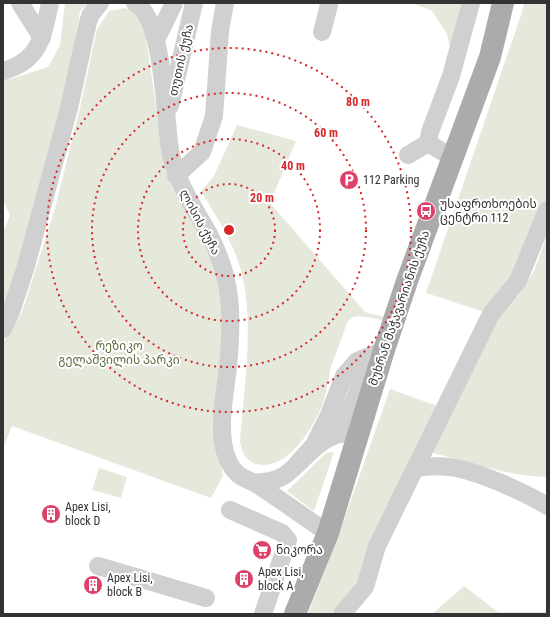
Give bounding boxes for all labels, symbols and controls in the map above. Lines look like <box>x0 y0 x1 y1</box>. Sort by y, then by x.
street label: თუთის ქუჩა <box>166 23 196 97</box>
text: 80 m <box>346 95 370 109</box>
text: 60 m <box>314 126 338 140</box>
text: 40 m <box>281 159 305 173</box>
parking icon: 112 Parking <box>338 169 360 191</box>
place label: 112 Parking <box>363 173 419 187</box>
street label: ლისის ქუჩა <box>176 187 223 258</box>
text: 20 m <box>250 191 274 205</box>
place label: უსაფრთხოების ცენტრი 112 <box>440 197 537 225</box>
bus stop icon: უსაფრთხოების ცენტრი 112 <box>415 200 437 222</box>
centre of rings <box>222 223 236 237</box>
street label: მუხრან მაჭავარიანის ქუჩა <box>366 228 432 388</box>
park label: რეზიკო გელაშვილის პარკი <box>58 339 180 368</box>
place label: Apex Lisi, block D <box>65 500 111 528</box>
building icon: Apex Lisi, block D <box>40 503 62 525</box>
supermarket icon: ნიკორა <box>251 539 273 561</box>
place label: ნიკორა <box>276 543 323 557</box>
place label: Apex Lisi, block A <box>258 565 304 593</box>
building icon: Apex Lisi, block A <box>233 568 255 590</box>
place label: Apex Lisi, block B <box>107 571 153 599</box>
building icon: Apex Lisi, block B <box>82 574 104 596</box>

